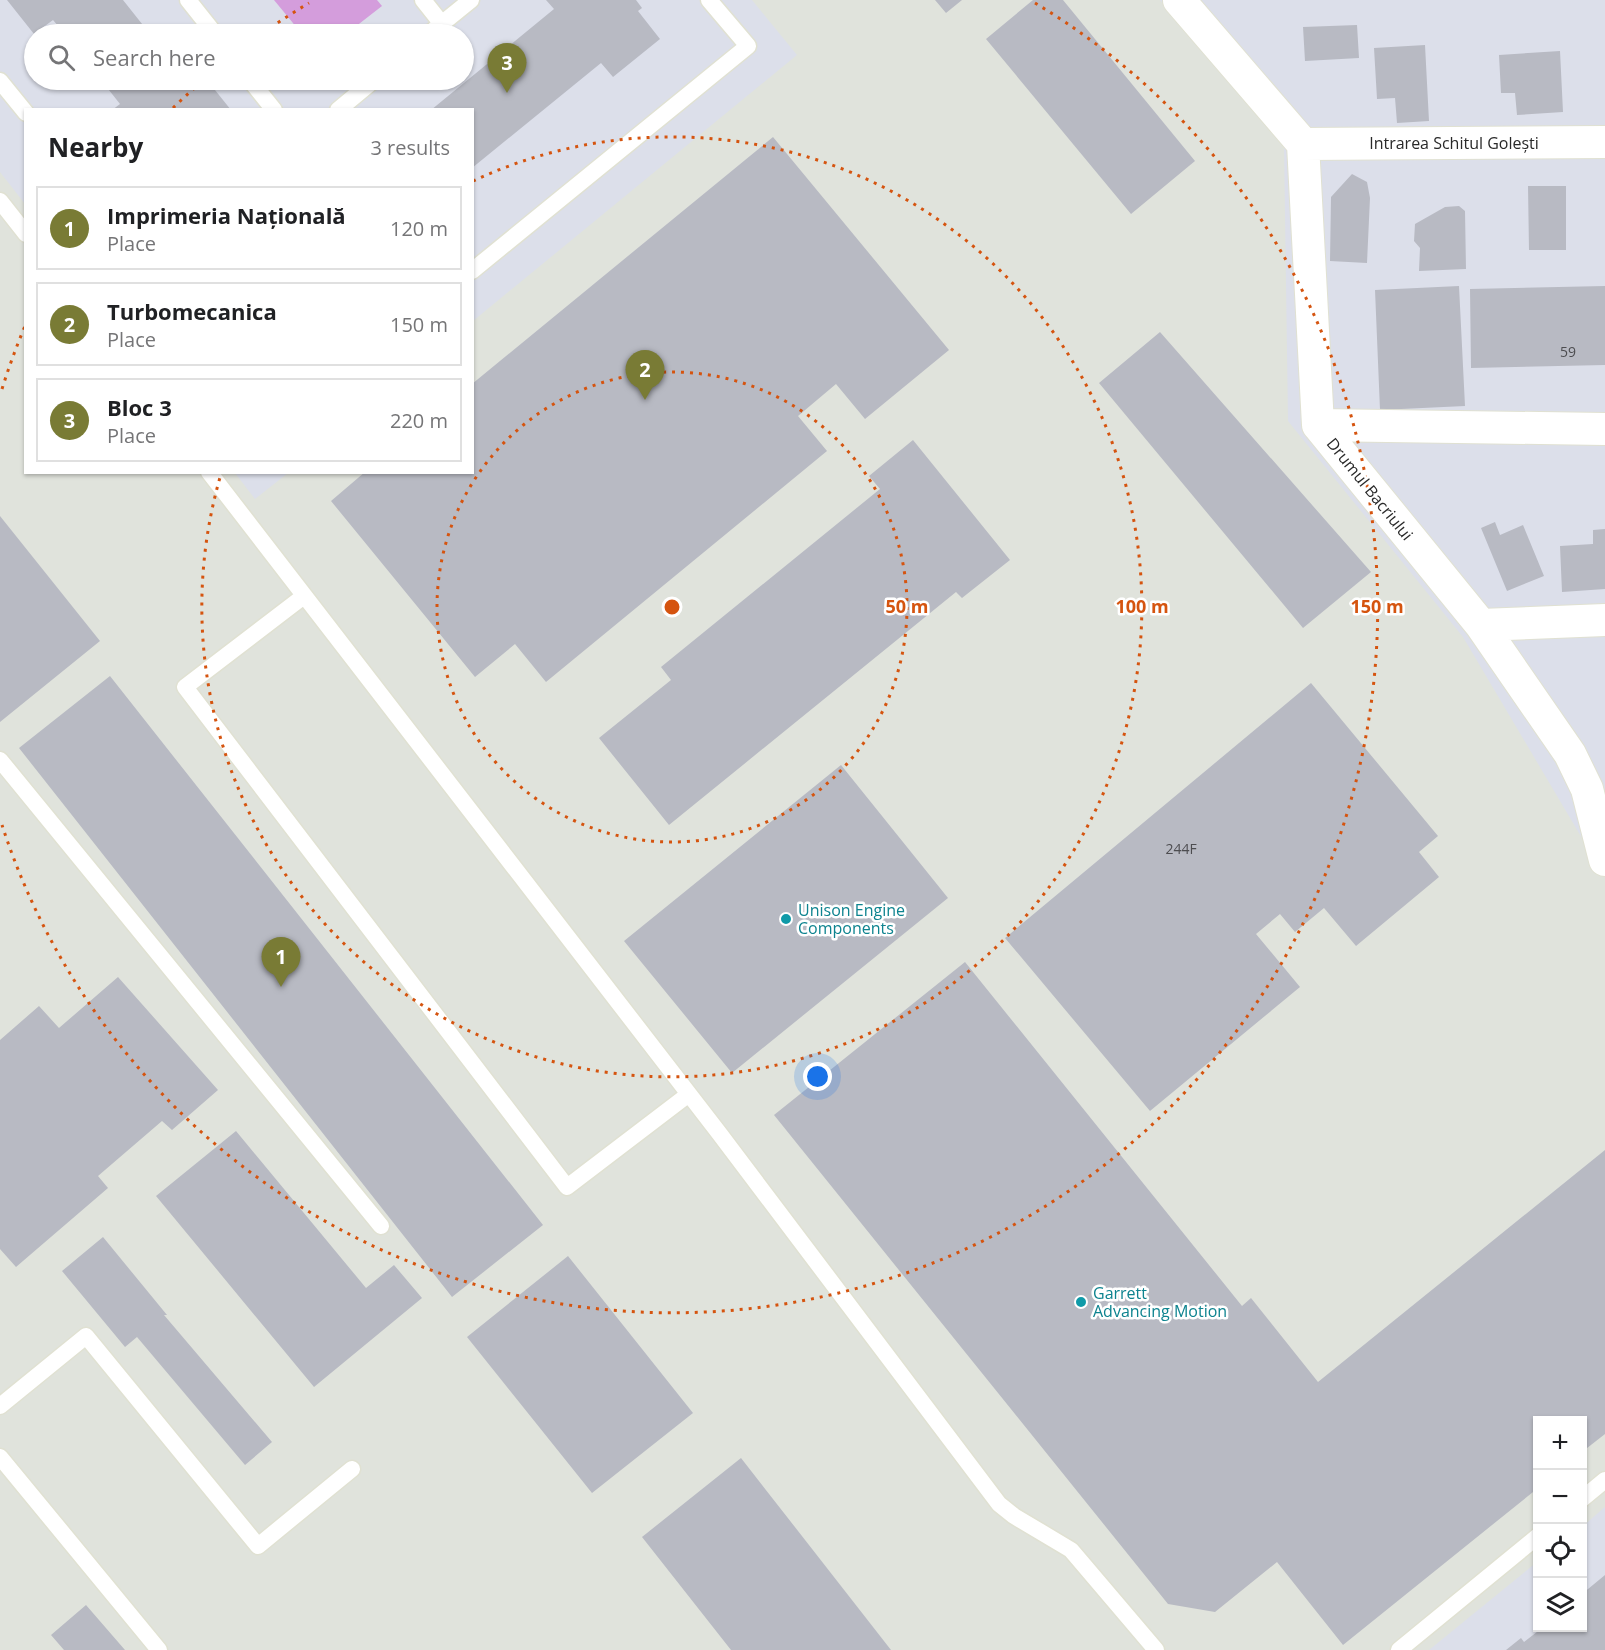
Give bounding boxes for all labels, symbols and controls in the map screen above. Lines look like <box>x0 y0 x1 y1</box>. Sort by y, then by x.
search box <box>24 24 474 90</box>
icon: search <box>45 41 78 74</box>
text: Search here <box>93 42 216 72</box>
pin: 3 <box>488 44 526 93</box>
text: Nearby <box>48 129 143 165</box>
street label: Intrarea Schitul Golești <box>1369 132 1539 154</box>
text: 3 results <box>370 134 450 161</box>
text: Imprimeria Națională <box>107 200 346 230</box>
text: 1 <box>64 215 75 242</box>
text: 120 m <box>390 215 448 242</box>
text: Place <box>107 230 156 257</box>
text: Turbomecanica <box>107 296 277 326</box>
text: 2 <box>64 311 75 338</box>
text: 150 m <box>390 311 448 338</box>
text: Place <box>107 326 156 353</box>
house number: 59 <box>1560 342 1576 361</box>
pin: 2 <box>626 350 664 400</box>
text: Bloc 3 <box>107 392 172 422</box>
text: 3 <box>64 407 75 434</box>
text: 220 m <box>390 407 448 434</box>
text: Place <box>107 422 156 449</box>
street label: Drumul Bacriului <box>1322 433 1418 545</box>
text: 50 m <box>886 594 928 618</box>
text: 100 m <box>1115 594 1169 618</box>
text: 150 m <box>1350 594 1404 618</box>
centre of rings <box>662 597 682 617</box>
house number: 244F <box>1165 839 1197 858</box>
place label: Unison Engine Components <box>798 899 905 939</box>
marker: Unison Engine Components <box>779 912 793 926</box>
pin: 1 <box>262 938 300 987</box>
your location <box>803 1062 832 1091</box>
place label: Garrett Advancing Motion <box>1093 1282 1227 1322</box>
marker: Garrett Advancing Motion <box>1074 1295 1088 1309</box>
map controls <box>1533 1416 1587 1632</box>
button: + <box>1533 1416 1587 1470</box>
button: − <box>1533 1470 1587 1524</box>
button: locate <box>1533 1524 1587 1578</box>
button: layers <box>1533 1578 1587 1632</box>

